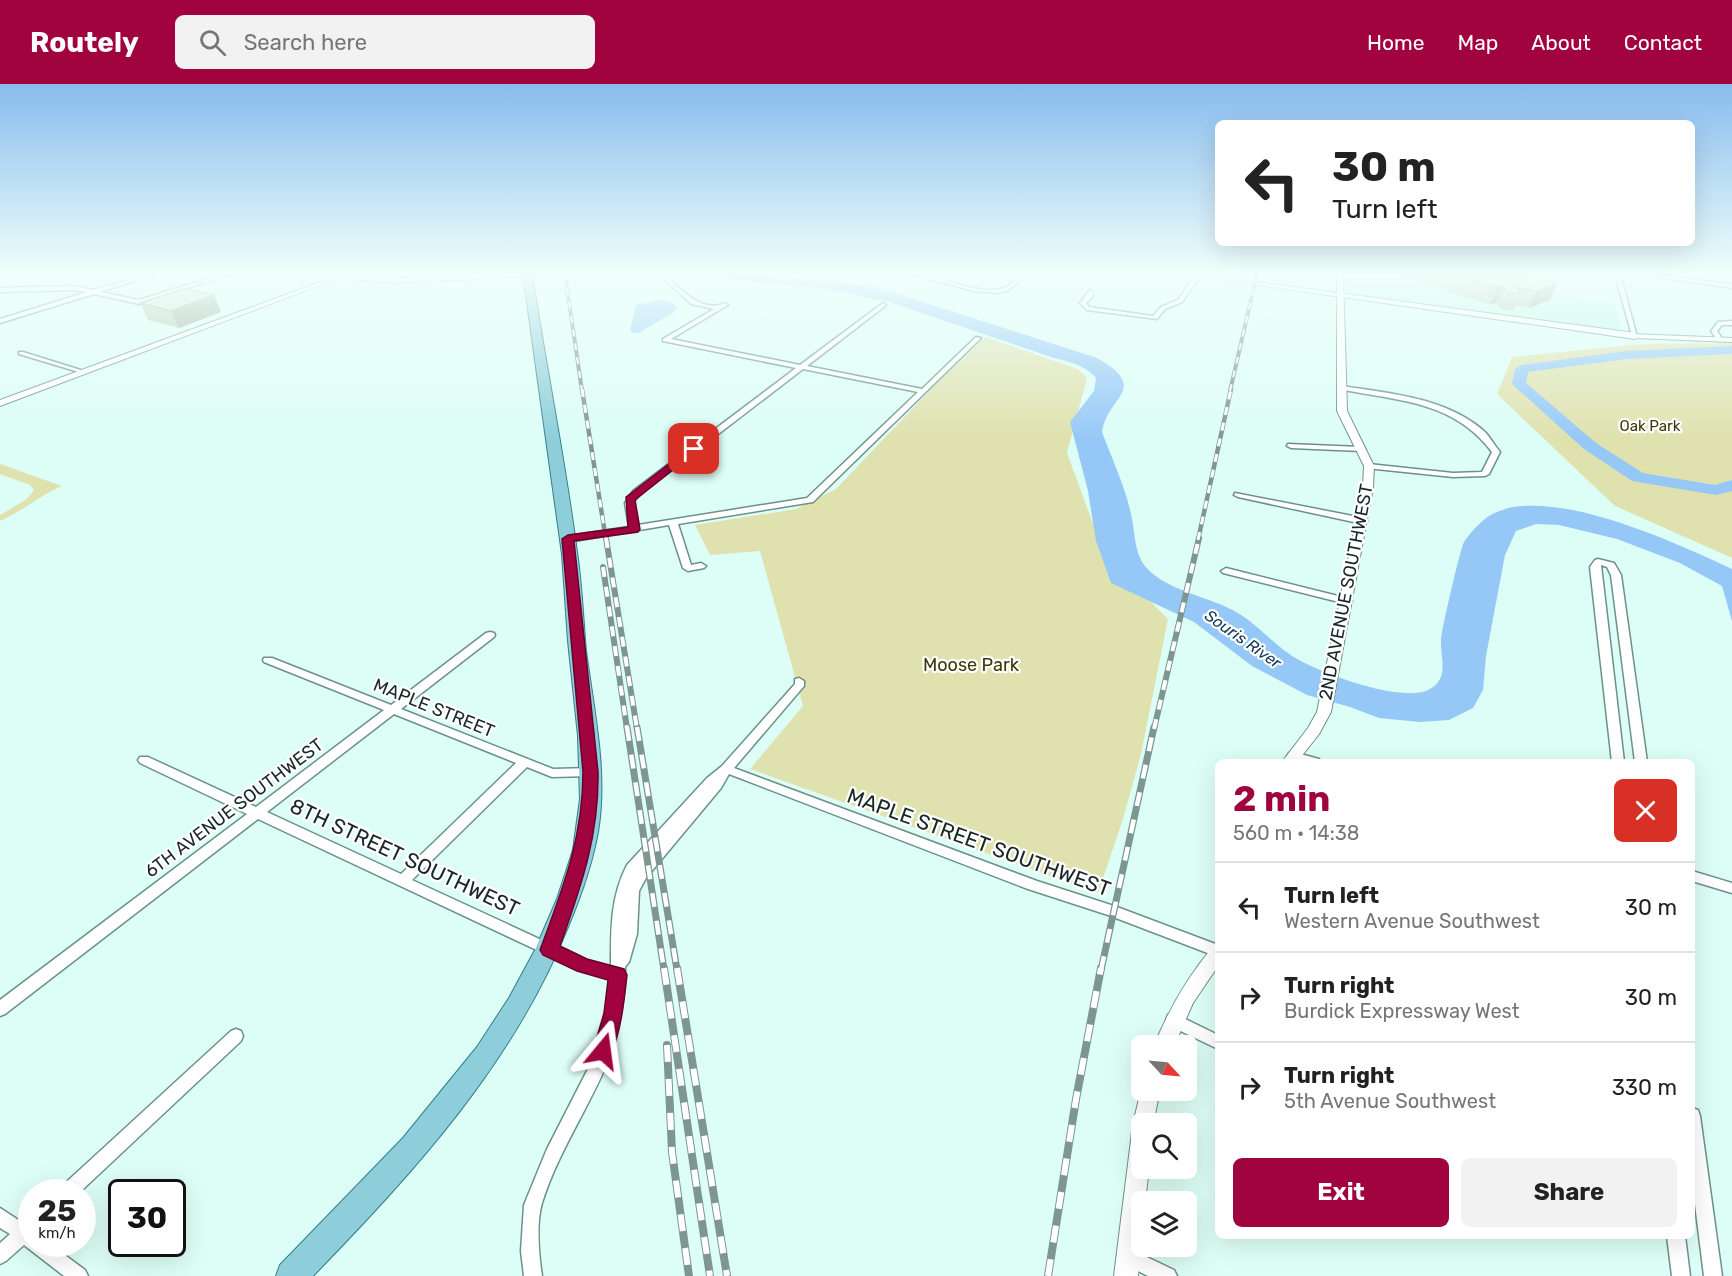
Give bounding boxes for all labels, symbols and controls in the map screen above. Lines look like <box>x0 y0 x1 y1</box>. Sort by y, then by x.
search box <box>175 15 595 69</box>
text: Routely <box>30 26 139 59</box>
icon: search <box>196 26 229 59</box>
text: Search here <box>244 29 367 56</box>
text: Home <box>1367 30 1424 55</box>
text: Map <box>1457 30 1498 55</box>
text: About <box>1531 30 1591 55</box>
text: Contact <box>1624 30 1702 55</box>
text: 30 m <box>1332 142 1436 192</box>
icon: left <box>1233 144 1311 222</box>
text: Turn left <box>1332 193 1437 225</box>
park label: Oak Park <box>1620 417 1681 435</box>
pin <box>668 423 719 474</box>
icon: arrive <box>677 432 710 465</box>
street label: 2ND AVENUE SOUTHWEST <box>1314 482 1378 702</box>
water label: Souris River <box>1201 606 1286 673</box>
park label: Moose Park <box>923 654 1020 676</box>
street label: MAPLE STREET <box>370 674 498 742</box>
street label: 6TH AVENUE SOUTHWEST <box>140 734 328 882</box>
text: 2 min <box>1233 777 1331 820</box>
button: close <box>1614 779 1677 842</box>
street label: MAPLE STREET SOUTHWEST <box>844 783 1114 901</box>
street label: 8TH STREET SOUTHWEST <box>286 793 524 921</box>
text: 560 m · 14:38 <box>1233 821 1360 845</box>
text: Turn left <box>1284 882 1379 909</box>
icon: left <box>1233 891 1266 924</box>
text: 30 m <box>1625 894 1677 921</box>
text: Western Avenue Southwest <box>1284 909 1540 933</box>
text: Turn right <box>1284 972 1394 999</box>
icon: right <box>1233 981 1266 1014</box>
text: 30 m <box>1625 984 1677 1011</box>
text: Burdick Expressway West <box>1284 999 1520 1023</box>
position arrow <box>571 1019 635 1083</box>
north arrow <box>1131 1035 1197 1101</box>
map controls <box>1131 1035 1197 1257</box>
text: Turn right <box>1284 1062 1394 1089</box>
icon: right <box>1233 1071 1266 1104</box>
text: 330 m <box>1612 1074 1677 1101</box>
text: 5th Avenue Southwest <box>1284 1089 1496 1113</box>
button: search <box>1131 1113 1197 1179</box>
button: Exit <box>1233 1158 1449 1227</box>
button: Share <box>1461 1158 1677 1227</box>
speed limit sign: 30 <box>108 1179 186 1257</box>
button: layers <box>1131 1191 1197 1257</box>
text: 25 <box>38 1193 76 1229</box>
text: km/h <box>38 1224 76 1242</box>

